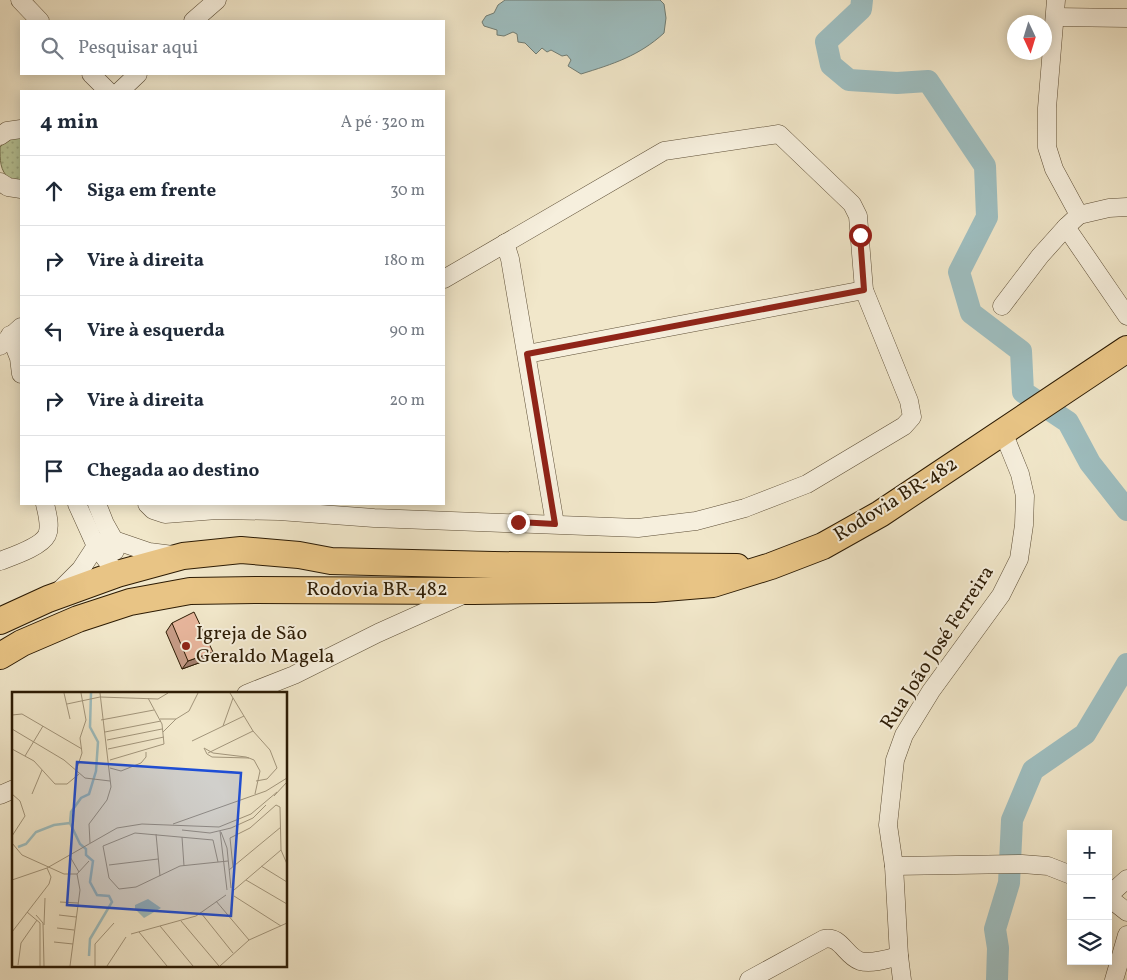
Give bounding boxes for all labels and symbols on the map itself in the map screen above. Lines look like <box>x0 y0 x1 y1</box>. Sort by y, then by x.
north arrow <box>1007 15 1052 60</box>
route start <box>849 224 872 247</box>
street label: Rodovia BR-482 <box>829 451 963 549</box>
route end <box>507 511 530 534</box>
street label: Rua João José Ferreira <box>874 561 1002 735</box>
street label: Rodovia BR-482 <box>306 576 448 604</box>
place label: Igreja de São Geraldo Magela <box>196 620 335 671</box>
marker: Igreja de São Geraldo Magela <box>180 640 192 652</box>
inset map <box>12 692 288 968</box>

